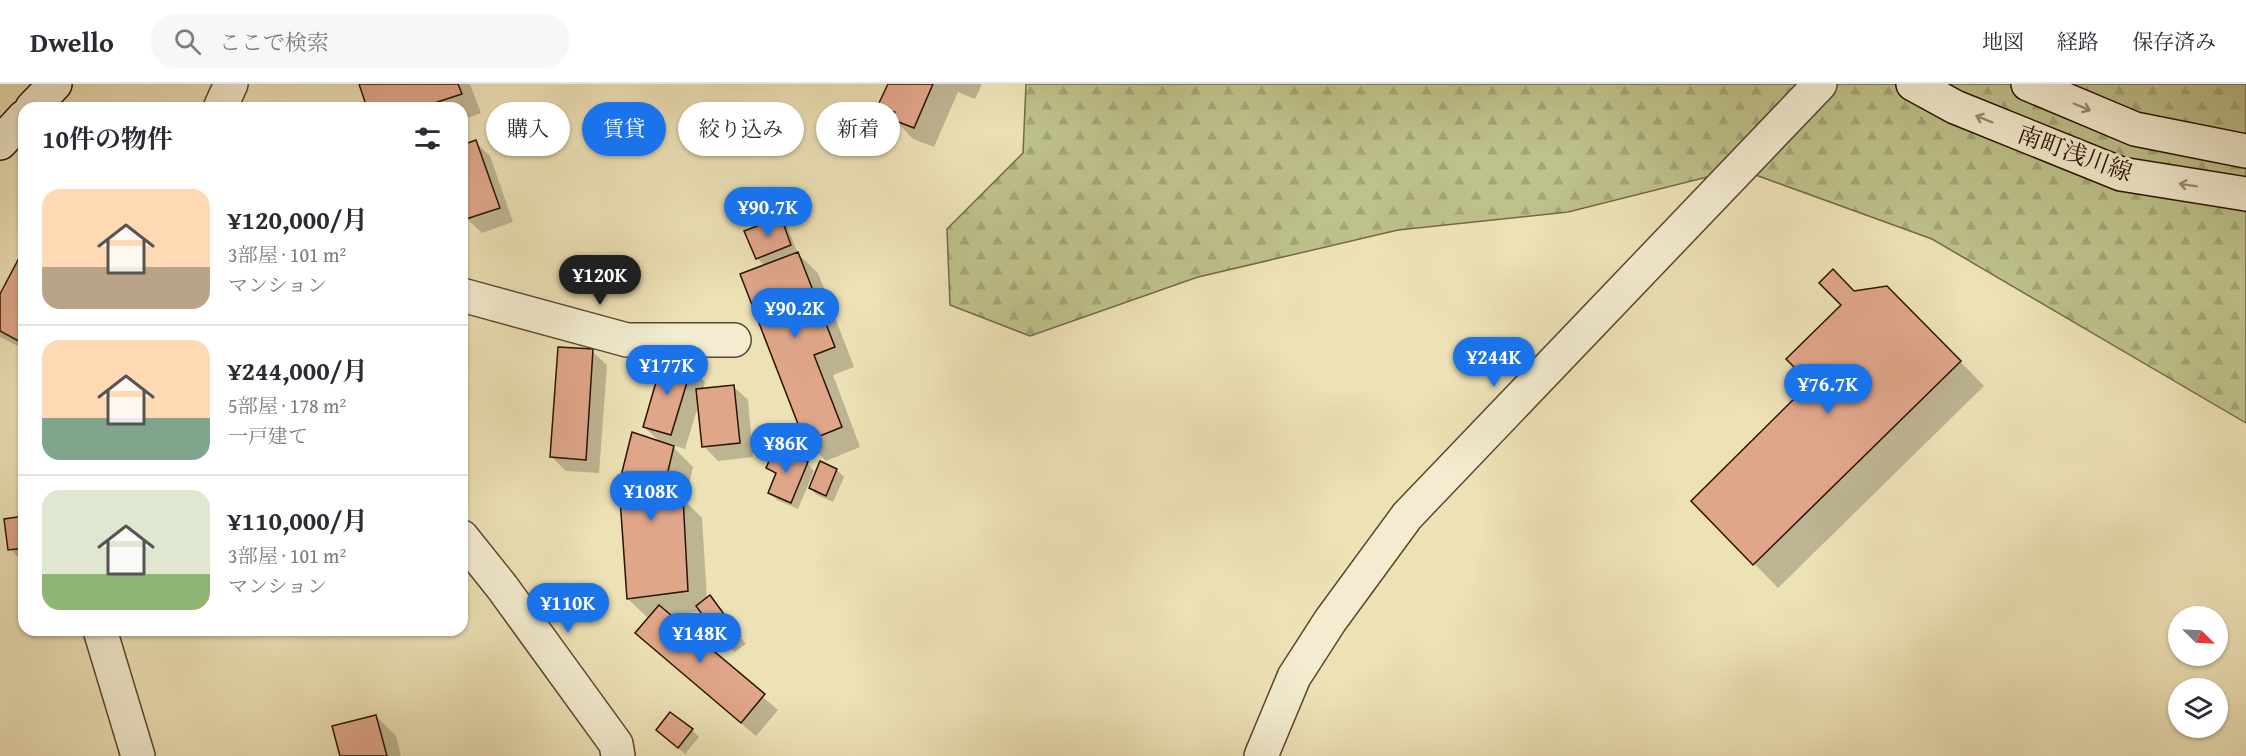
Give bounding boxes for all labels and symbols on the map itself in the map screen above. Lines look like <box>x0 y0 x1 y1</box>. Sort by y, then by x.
one-way arrow <box>2072 102 2091 113</box>
one-way arrow <box>1975 113 1994 124</box>
street label: 南町浅川線 <box>2013 116 2137 190</box>
one-way arrow <box>2179 179 2199 190</box>
pin: ¥90.7K <box>719 187 817 238</box>
pin: ¥120K <box>558 255 642 306</box>
pin: ¥90.2K <box>746 288 844 339</box>
pin: ¥244K <box>1452 337 1536 388</box>
pin: ¥177K <box>625 345 709 396</box>
pin: ¥76.7K <box>1779 364 1877 415</box>
pin: ¥86K <box>750 423 822 474</box>
pin: ¥108K <box>609 471 693 522</box>
pin: ¥110K <box>526 583 610 634</box>
north arrow <box>2168 606 2228 666</box>
pin: ¥148K <box>658 613 742 664</box>

